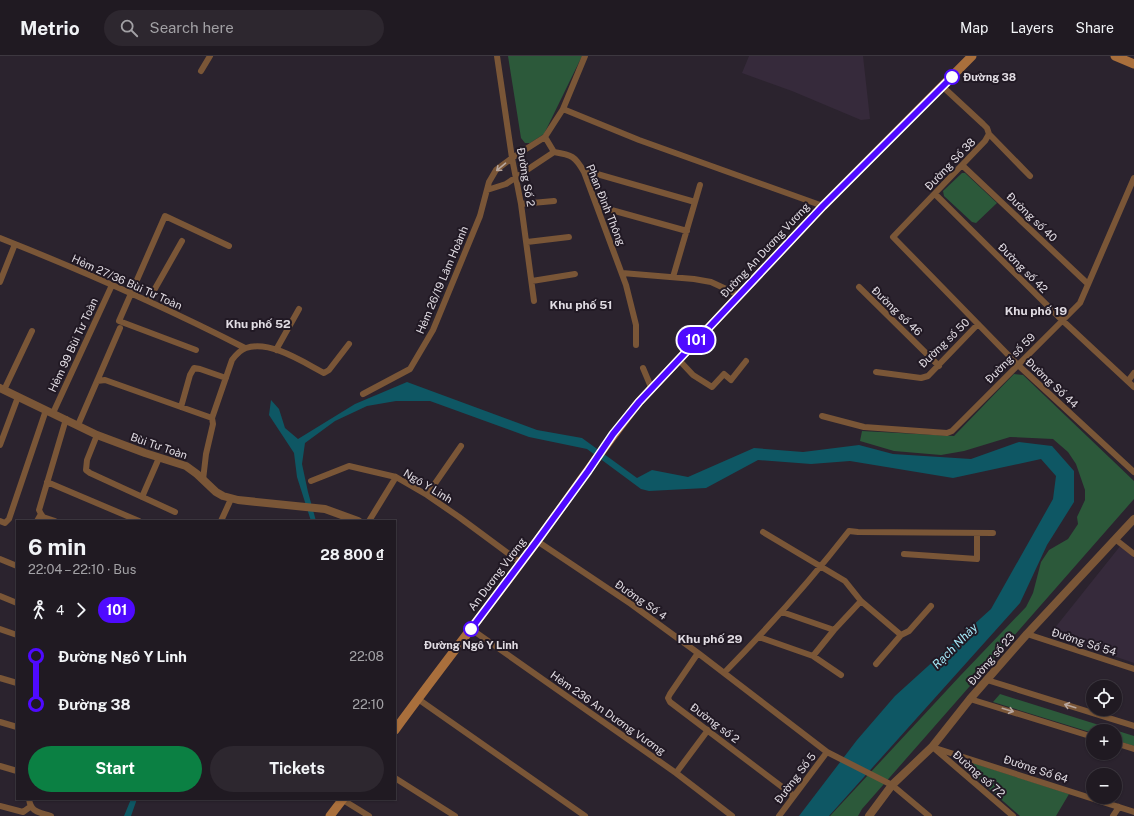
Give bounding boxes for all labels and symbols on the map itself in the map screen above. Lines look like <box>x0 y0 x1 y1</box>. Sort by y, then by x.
marker: Đường 38 <box>944 69 960 85</box>
place label: Đường 38 <box>963 71 1016 83</box>
street label: Đường Số 38 <box>922 136 978 192</box>
street label: Đường Số 2 <box>515 146 537 208</box>
one-way arrow <box>496 162 507 171</box>
street label: Phan Đình Thông <box>584 163 628 248</box>
street label: Đường số 40 <box>1004 190 1060 244</box>
street label: Đường An Dương Vương <box>718 200 812 300</box>
street label: Hẻm 26/19 Lâm Hoành <box>414 224 470 336</box>
street label: Đường số 42 <box>996 241 1051 296</box>
street label: Hẻm 27/36 Bùi Tư Toàn <box>70 252 184 312</box>
street label: Đường số 46 <box>869 284 925 338</box>
street label: Hẻm 99 Bùi Tư Toàn <box>46 296 100 394</box>
district label: Khu phố 51 <box>550 298 612 312</box>
district label: Khu phố 19 <box>1005 304 1067 318</box>
street label: Đường số 50 <box>916 316 972 370</box>
district label: Khu phố 52 <box>225 317 291 331</box>
line badge: 101 <box>673 327 719 353</box>
street label: Đường số 59 <box>983 331 1037 385</box>
street label: Đường Số 44 <box>1023 356 1081 410</box>
street label: Bùi Tư Toàn <box>129 431 189 461</box>
street label: Ngô Y Linh <box>401 467 455 505</box>
street label: An Dương Vương <box>466 535 528 613</box>
street label: Đường Số 4 <box>613 578 669 622</box>
water label: Rạch Nhảy <box>929 620 981 672</box>
marker: Đường Ngô Y Linh <box>463 621 479 637</box>
street label: Đường Số 54 <box>1050 626 1118 658</box>
street label: Đường số 23 <box>965 630 1017 687</box>
district label: Khu phố 29 <box>677 632 743 646</box>
place label: Đường Ngô Y Linh <box>424 639 518 651</box>
street label: Hẻm 236 An Dương Vương <box>548 669 668 757</box>
street label: Đường số 2 <box>688 701 742 746</box>
one-way arrow <box>1064 702 1077 709</box>
one-way arrow <box>1001 707 1014 714</box>
street label: Đường số 72 <box>951 748 1008 800</box>
street label: Đường Số 5 <box>772 750 818 806</box>
street label: Đường Số 64 <box>1002 753 1070 785</box>

